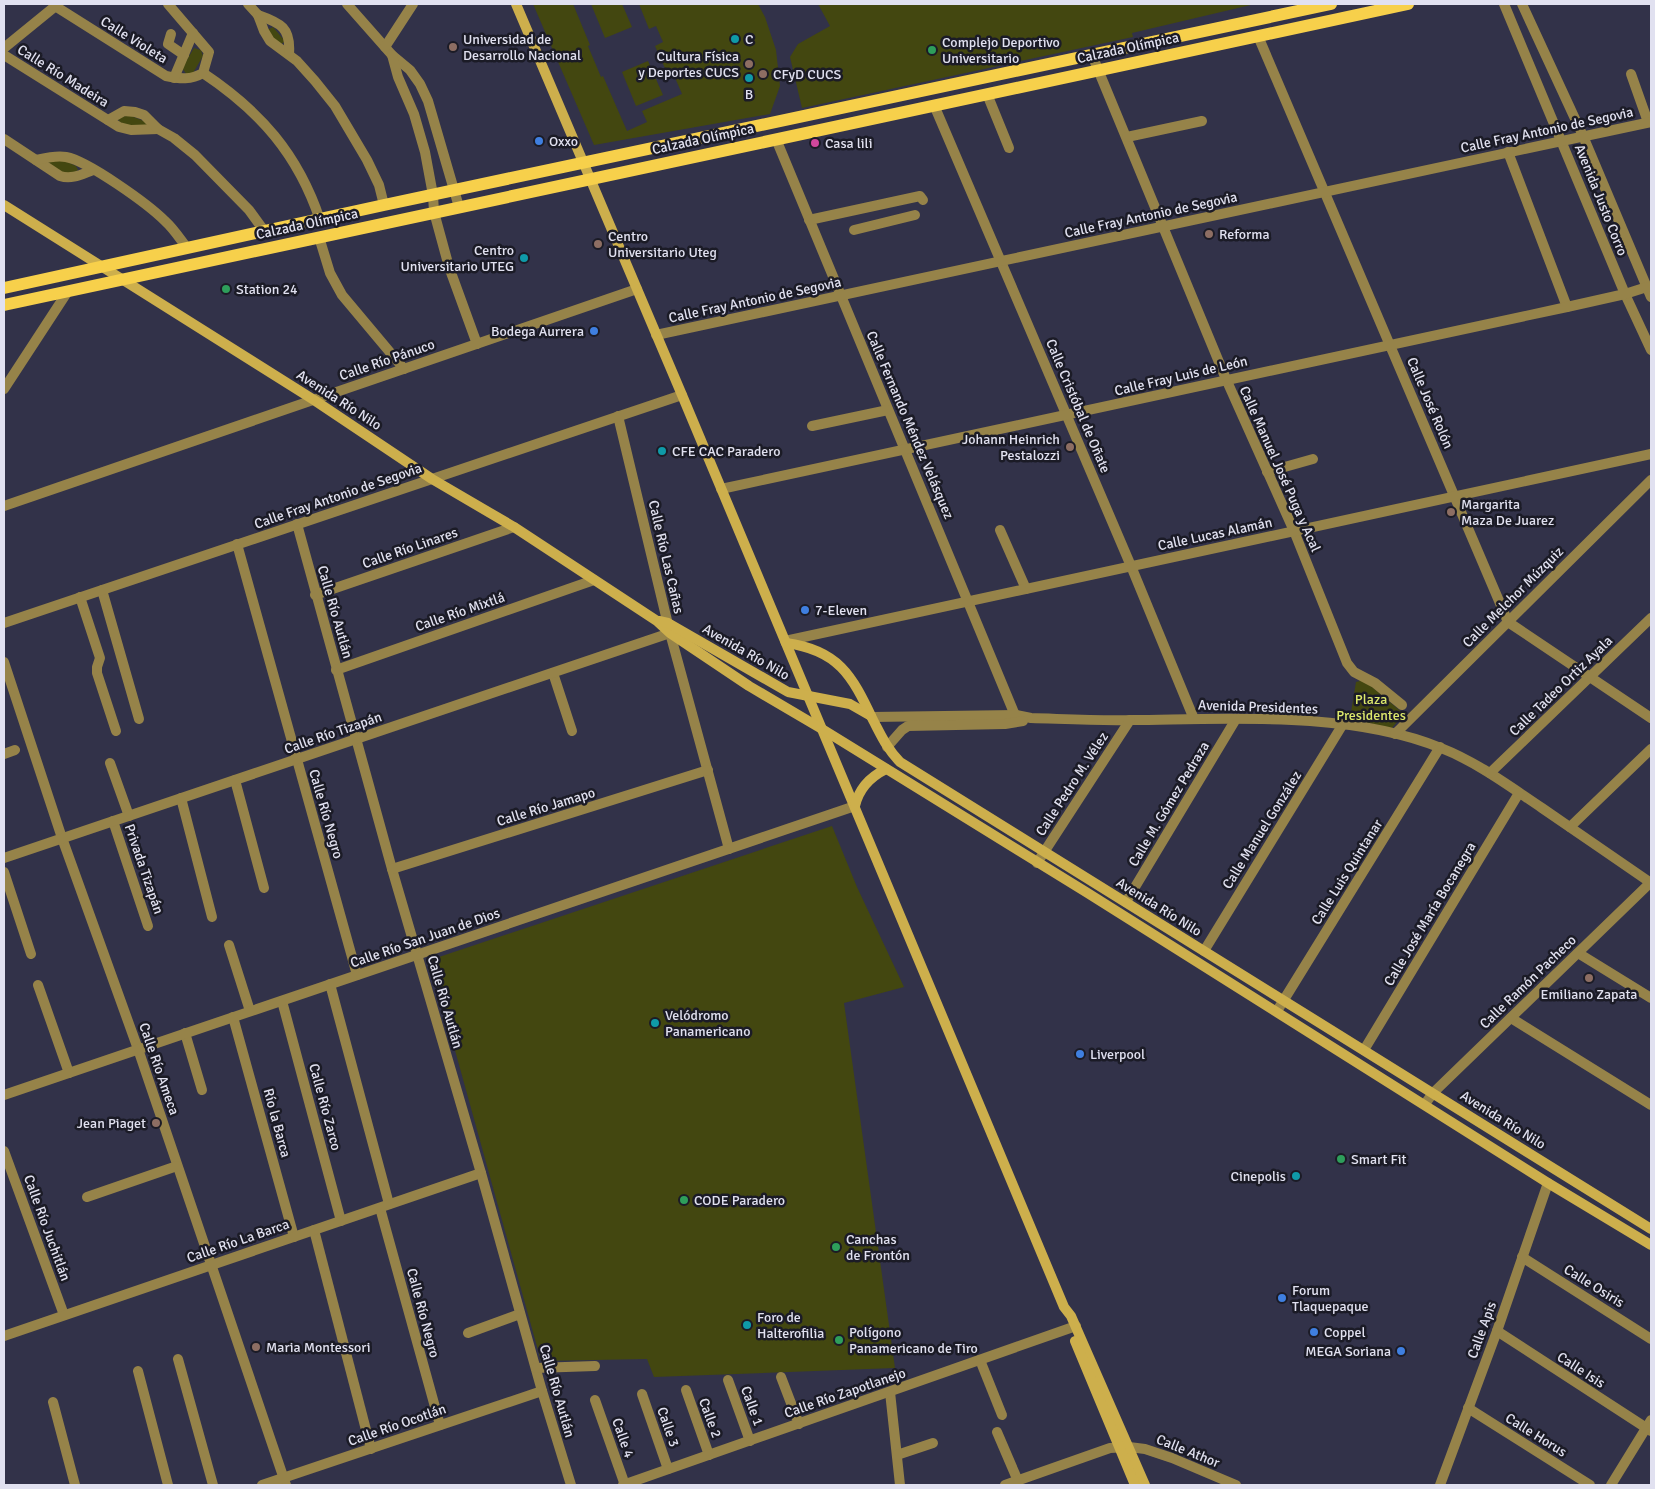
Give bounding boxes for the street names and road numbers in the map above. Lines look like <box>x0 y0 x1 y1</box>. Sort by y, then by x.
street label: Calle Violeta <box>97 13 171 67</box>
street label: Calzada Olímpica <box>1075 29 1181 67</box>
street label: Calle Río Madeira <box>14 41 112 111</box>
street label: Calle Fray Antonio de Segovia <box>1459 103 1635 157</box>
street label: Calzada Olímpica <box>650 120 756 158</box>
street label: Avenida Justo Corro <box>1571 142 1631 258</box>
street label: Calle Fray Antonio de Segovia <box>1063 188 1239 242</box>
street label: Calzada Olímpica <box>254 205 360 243</box>
street label: Calle Fray Antonio de Segovia <box>667 273 843 327</box>
street label: Calle Fernando Méndez Velásquez <box>863 329 957 521</box>
street label: Calle Río Pánuco <box>337 336 437 384</box>
street label: Calle Cristóbal de Oñate <box>1042 336 1114 476</box>
street label: Calle Fray Luis de León <box>1113 352 1249 400</box>
street label: Calle José Rolón <box>1403 355 1457 451</box>
street label: Avenida Río Nilo <box>293 366 385 434</box>
street label: Calle Manuel José Puga y Acal <box>1236 383 1324 555</box>
street label: Calle Fray Antonio de Segovia <box>252 459 424 533</box>
street label: Calle Río Las Cañas <box>645 499 687 615</box>
street label: Calle Lucas Alamán <box>1156 514 1274 554</box>
street label: Calle Río Linares <box>360 524 460 572</box>
street label: Calle Melchor Múzquiz <box>1459 543 1567 651</box>
street label: Calle Río Autlán <box>314 564 356 660</box>
street label: Calle Río Mixtlá <box>413 589 507 635</box>
street label: Avenida Río Nilo <box>699 620 793 684</box>
street label: Calle Tadeo Ortiz Ayala <box>1506 632 1616 740</box>
street label: Avenida Presidentes <box>1198 696 1318 718</box>
street label: Calle Río Tizapán <box>282 708 384 758</box>
street label: Calle Pedro M. Vélez <box>1032 729 1112 839</box>
street label: Calle M. Gómez Pedraza <box>1125 738 1213 870</box>
street label: Calle Río Negro <box>305 767 347 861</box>
street label: Calle Manuel González <box>1219 768 1305 892</box>
street label: Calle Río Jamapo <box>495 784 597 830</box>
street label: Calle Luis Quintanar <box>1308 815 1387 928</box>
street label: Privada Tizapán <box>121 822 167 916</box>
street label: Calle José María Bocanegra <box>1380 839 1480 989</box>
street label: Avenida Río Nilo <box>1113 874 1205 940</box>
street label: Calle Río San Juan de Dios <box>348 904 502 972</box>
street label: Calle Ramón Pacheco <box>1476 932 1580 1032</box>
street label: Calle Río Autlán <box>424 954 466 1050</box>
street label: Calle Río Ameca <box>135 1021 183 1117</box>
street label: Calle Río Zarco <box>305 1062 345 1152</box>
street label: Río la Barca <box>260 1086 294 1160</box>
street label: Avenida Río Nilo <box>1457 1087 1549 1153</box>
street label: Calle Río Juchitlán <box>20 1173 74 1283</box>
street label: Calle Río La Barca <box>184 1215 292 1267</box>
street label: Calle Osiris <box>1561 1261 1627 1311</box>
street label: Calle Río Negro <box>403 1266 443 1360</box>
street label: Calle Apis <box>1464 1299 1500 1361</box>
street label: Calle Río Autlán <box>536 1343 578 1439</box>
street label: Calle Isis <box>1554 1348 1608 1392</box>
street label: Calle Río Zapotlanejo <box>782 1364 908 1422</box>
street label: Calle 1 <box>737 1384 767 1428</box>
street label: Calle 2 <box>695 1396 725 1440</box>
street label: Calle Río Ocotlán <box>346 1400 448 1450</box>
street label: Calle 3 <box>653 1405 683 1449</box>
street label: Calle Horus <box>1502 1409 1570 1461</box>
street label: Calle 4 <box>608 1416 638 1461</box>
street label: Calle Athor <box>1154 1431 1223 1472</box>

